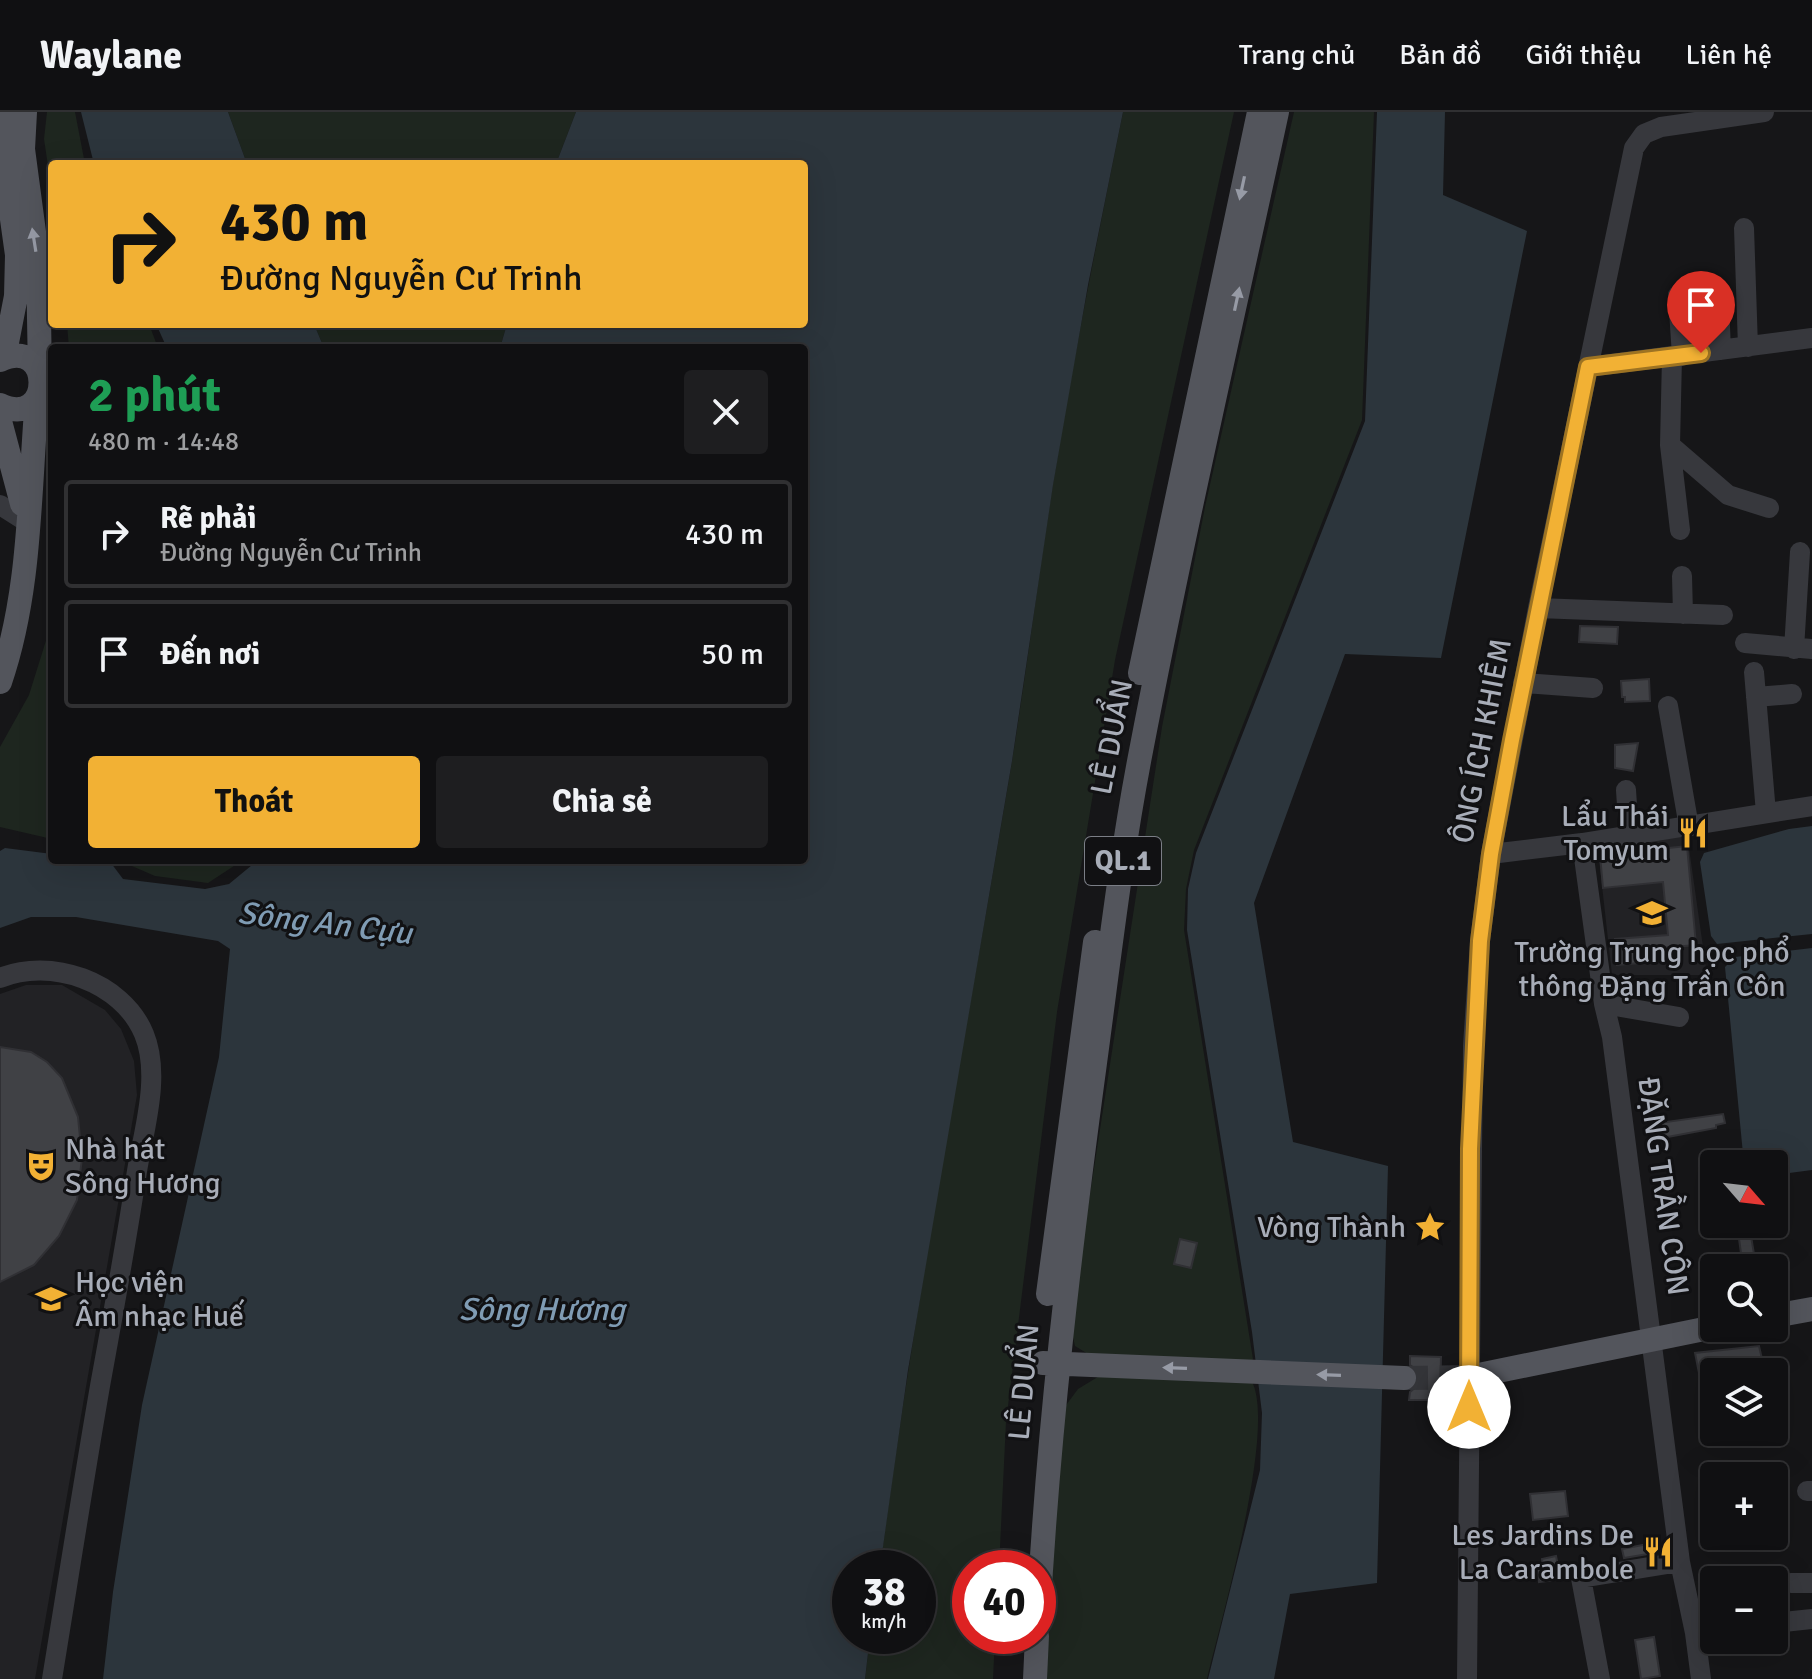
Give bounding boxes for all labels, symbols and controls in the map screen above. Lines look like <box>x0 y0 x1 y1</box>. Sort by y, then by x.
text: Waylane <box>40 32 182 79</box>
text: Trang chủ <box>1239 38 1355 72</box>
text: Bản đồ <box>1399 38 1481 72</box>
text: Giới thiệu <box>1525 38 1642 72</box>
text: Liên hệ <box>1686 38 1772 72</box>
one-way arrow <box>1235 176 1248 201</box>
text: 430 m <box>220 187 368 256</box>
icon: right <box>88 192 192 296</box>
one-way arrow <box>28 228 40 253</box>
text: Đường Nguyễn Cư Trinh <box>220 256 583 301</box>
pin <box>1667 271 1735 353</box>
icon: arrive <box>1679 283 1723 327</box>
one-way arrow <box>1231 287 1244 312</box>
text: 2 phút <box>88 366 221 425</box>
button: close <box>684 370 768 454</box>
text: 480 m · 14:48 <box>88 426 239 458</box>
text: Rẽ phải <box>160 500 256 537</box>
icon: right <box>92 512 136 556</box>
text: 430 m <box>685 516 764 553</box>
text: Đường Nguyễn Cư Trinh <box>160 537 422 569</box>
icon: arrive <box>92 632 136 676</box>
street label: ÔNG ÍCH KHIÊM <box>1444 635 1520 847</box>
text: Đến nơi <box>160 636 260 673</box>
text: 50 m <box>701 636 764 673</box>
street label: LÊ DUẨN <box>1079 675 1141 798</box>
button: Thoát <box>88 756 420 848</box>
button: Chia sẻ <box>436 756 768 848</box>
place label: Lẩu Thái Tomyum <box>1561 798 1669 869</box>
restaurant icon: Lẩu Thái Tomyum <box>1676 816 1710 850</box>
road number: QL.1 <box>1085 837 1161 885</box>
water label: Sông An Cựu <box>236 893 416 953</box>
school or university icon: Trường Trung học phổ thông Đặng Trần Côn <box>1635 896 1669 930</box>
place label: Trường Trung học phổ thông Đặng Trần Côn <box>1514 934 1790 1005</box>
street label: ĐẶNG TRẦN CÔN <box>1629 1074 1701 1298</box>
place label: Nhà hát Sông Hương <box>65 1131 221 1202</box>
theatre icon: Nhà hát Sông Hương <box>24 1149 58 1183</box>
north arrow <box>1700 1150 1788 1238</box>
map controls <box>1700 1150 1788 1654</box>
place label: Vòng Thành <box>1257 1209 1406 1246</box>
place icon: Vòng Thành <box>1413 1210 1447 1244</box>
button: search <box>1700 1254 1788 1342</box>
place label: Học viện Âm nhạc Huế <box>75 1264 245 1335</box>
school or university icon: Học viện Âm nhạc Huế <box>34 1282 68 1316</box>
water label: Sông Hương <box>459 1290 627 1329</box>
street label: LÊ DUẨN <box>997 1322 1048 1442</box>
button: layers <box>1700 1358 1788 1446</box>
one-way arrow <box>1162 1361 1187 1374</box>
position arrow <box>1427 1365 1511 1449</box>
one-way arrow <box>1316 1368 1341 1381</box>
button: + <box>1700 1462 1788 1550</box>
place label: Les Jardins De La Carambole <box>1451 1517 1634 1588</box>
restaurant icon: Les Jardins De La Carambole <box>1641 1535 1675 1569</box>
speed limit sign: 40 <box>952 1550 1056 1654</box>
button: − <box>1700 1566 1788 1654</box>
text: 38 <box>862 1567 906 1617</box>
text: km/h <box>861 1609 907 1634</box>

